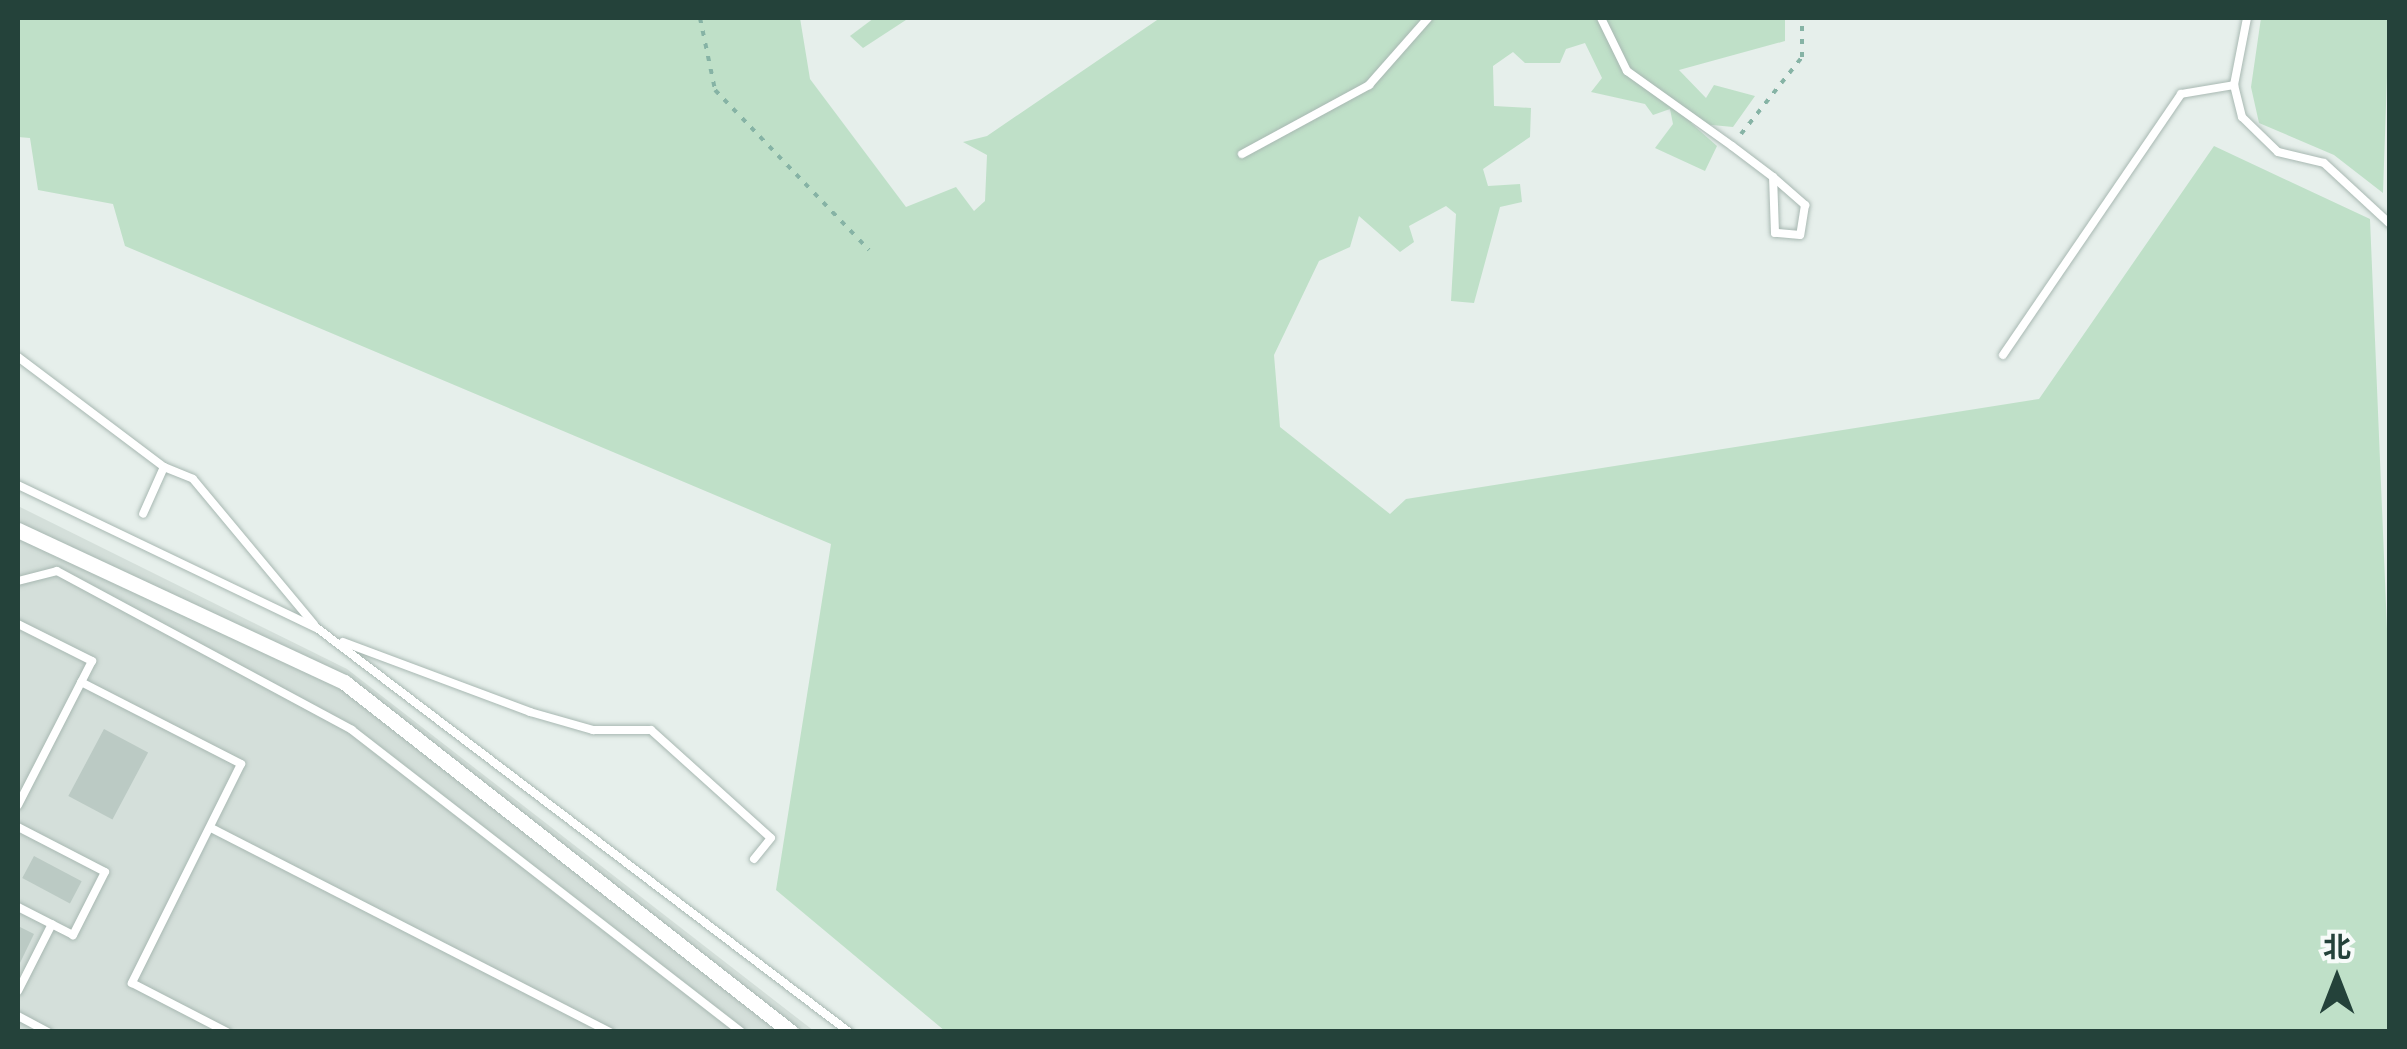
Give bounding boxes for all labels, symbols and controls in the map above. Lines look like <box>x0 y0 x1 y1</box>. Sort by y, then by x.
north arrow <box>2287 929 2387 1029</box>
text: 北 <box>2323 935 2351 963</box>

